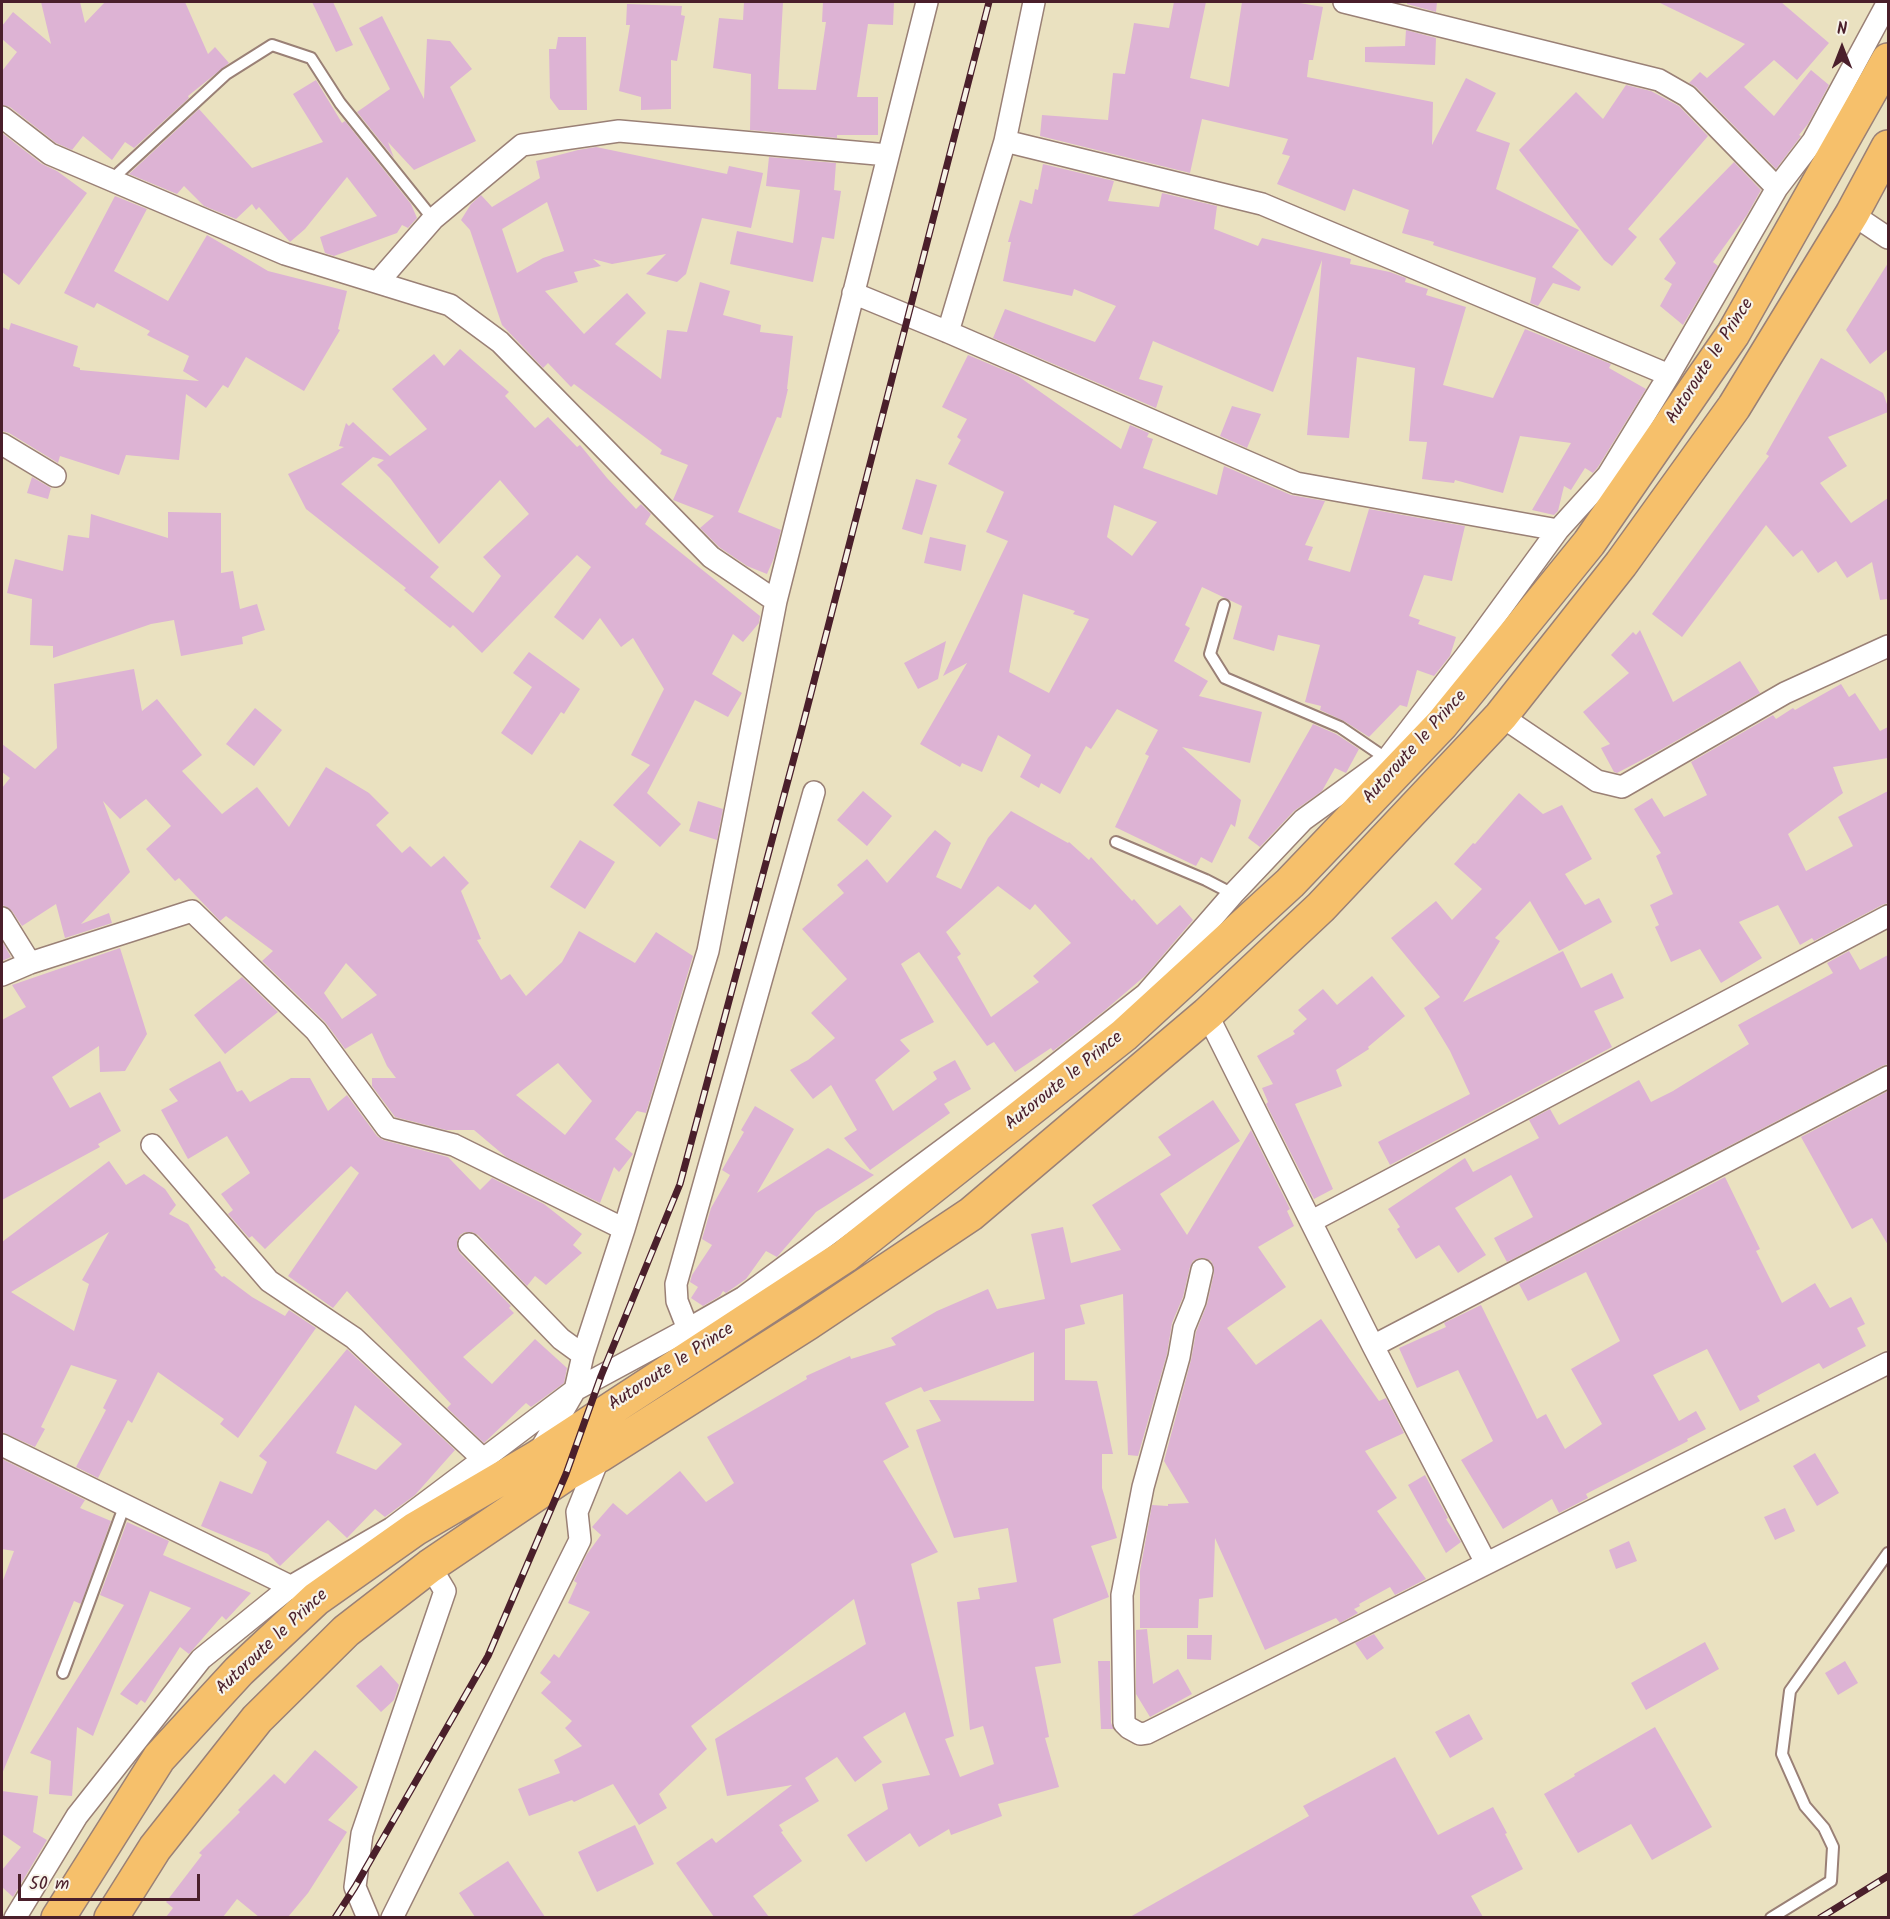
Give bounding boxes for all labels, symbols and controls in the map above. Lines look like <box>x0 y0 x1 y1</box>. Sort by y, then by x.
text: N <box>1837 17 1847 42</box>
north arrow <box>1812 18 1872 78</box>
street label: Autoroute le Prince <box>1662 295 1760 429</box>
street label: Autoroute le Prince <box>1359 687 1473 809</box>
street label: Autoroute le Prince <box>1002 1028 1128 1136</box>
street label: Autoroute le Prince <box>605 1319 739 1417</box>
street label: Autoroute le Prince <box>213 1586 333 1700</box>
scale bar <box>21 1862 202 1900</box>
text: 50 m <box>29 1870 69 1899</box>

